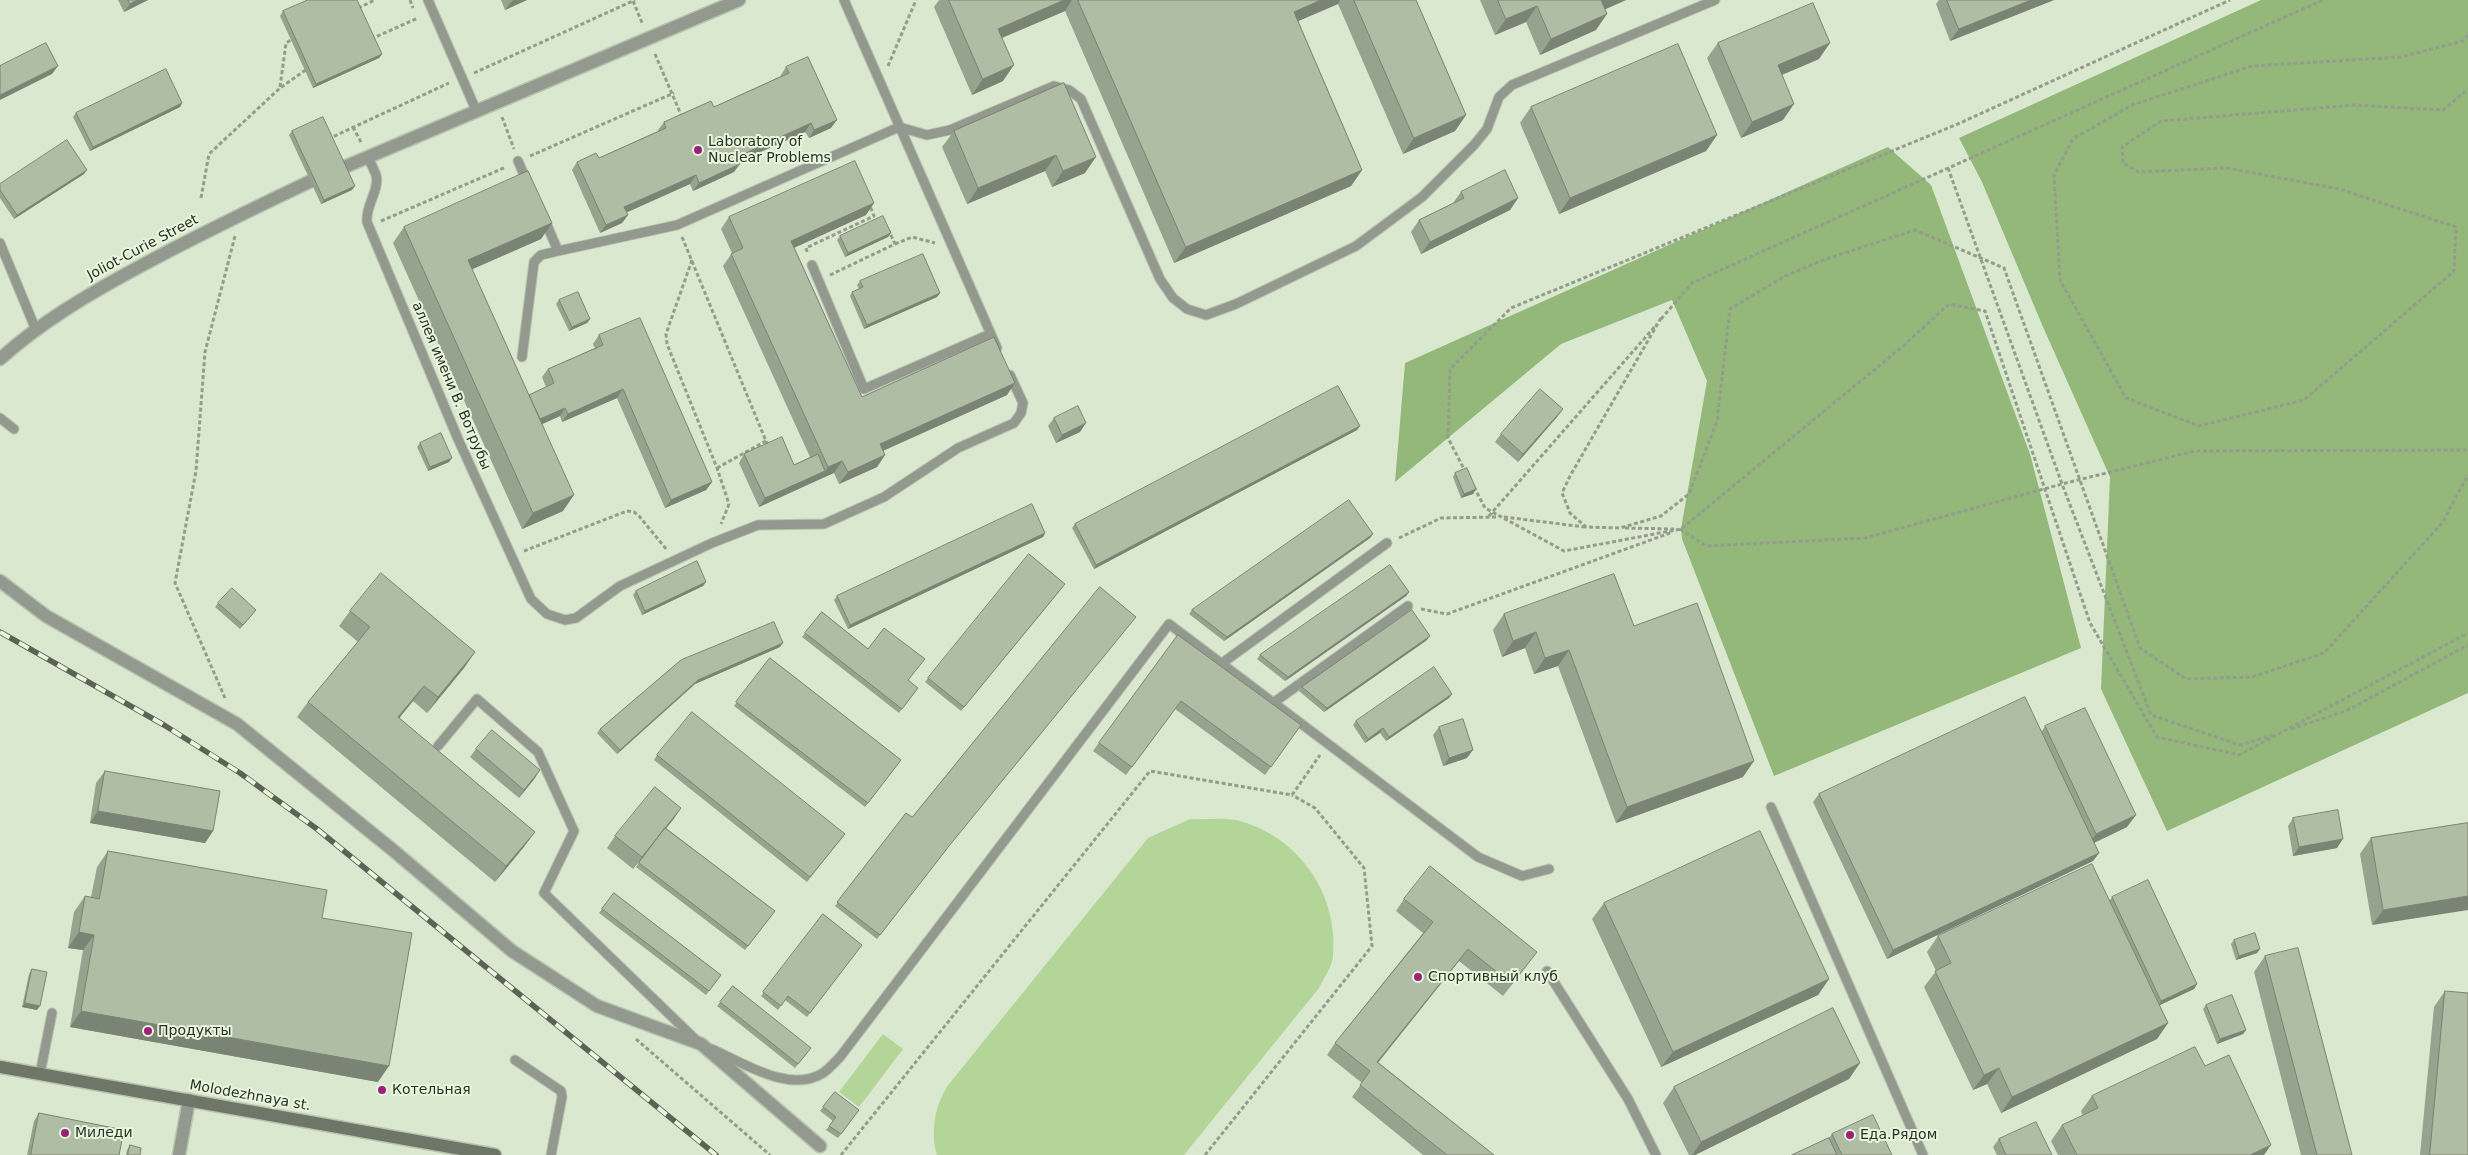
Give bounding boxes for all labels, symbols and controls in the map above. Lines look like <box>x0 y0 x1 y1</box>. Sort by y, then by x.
place label: Laboratory of Nuclear Problems <box>708 134 831 166</box>
marker: Laboratory of Nuclear Problems <box>692 144 704 156</box>
street label: Joliot-Curie Street <box>85 212 201 284</box>
street label: аллея имени В. Вотрубы <box>408 300 494 472</box>
place label: Спортивный клуб <box>1428 969 1558 985</box>
marker: Спортивный клуб <box>1412 971 1424 983</box>
place label: Продукты <box>158 1023 232 1039</box>
marker: Продукты <box>142 1025 154 1037</box>
street label: Molodezhnaya st. <box>188 1077 312 1115</box>
place label: Котельная <box>392 1082 471 1098</box>
marker: Котельная <box>376 1084 388 1096</box>
place label: Миледи <box>75 1125 133 1141</box>
marker: Миледи <box>59 1127 71 1139</box>
place label: Еда.Рядом <box>1860 1127 1937 1143</box>
marker: Еда.Рядом <box>1844 1129 1856 1141</box>

